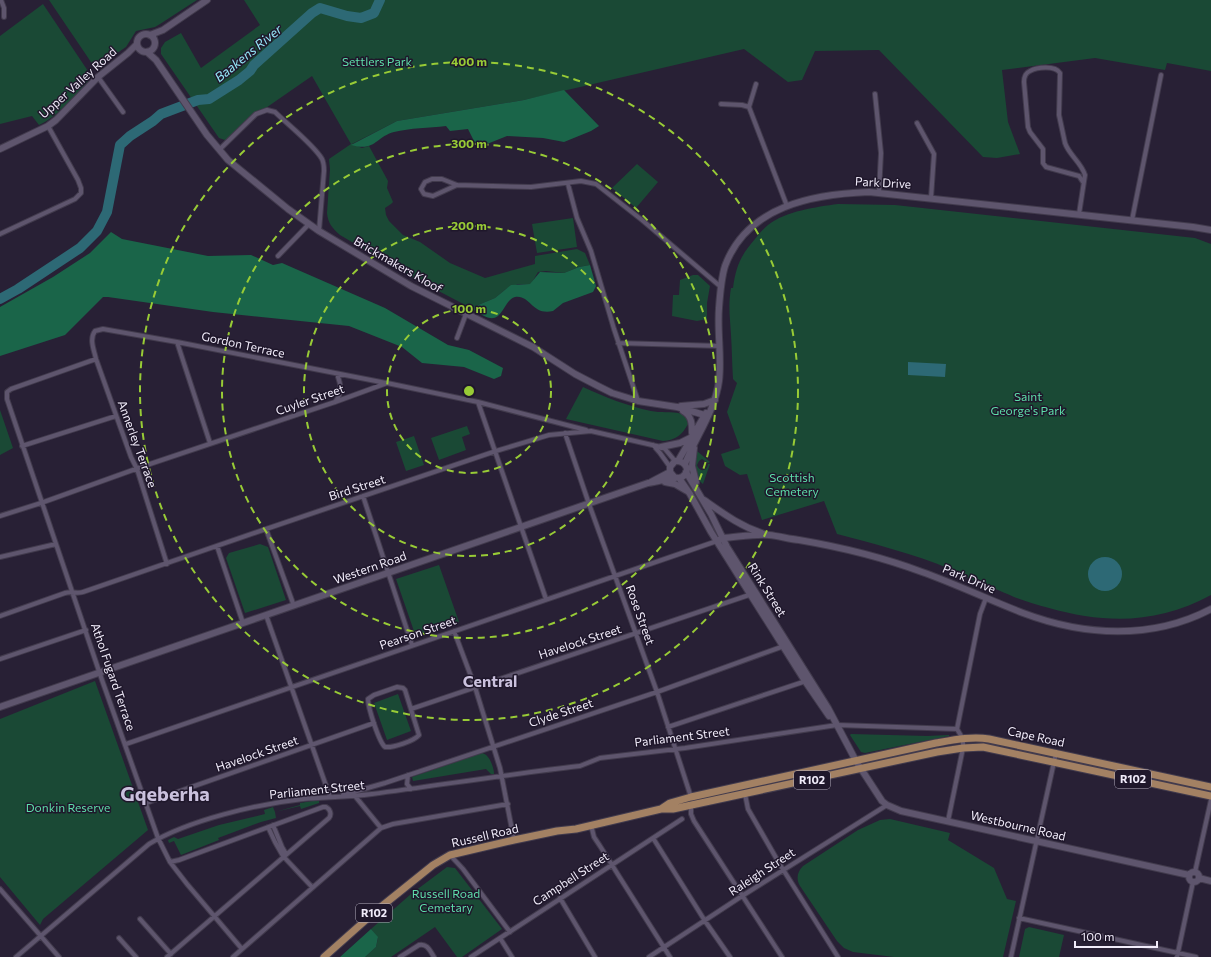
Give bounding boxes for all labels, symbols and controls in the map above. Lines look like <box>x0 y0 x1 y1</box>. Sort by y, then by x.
water label: Baakens River <box>211 20 286 85</box>
street label: Upper Valley Road <box>36 44 119 121</box>
park label: Settlers Park <box>342 54 412 68</box>
text: 400 m <box>451 54 487 68</box>
text: 300 m <box>451 136 487 150</box>
street label: Park Drive <box>855 174 912 190</box>
text: 200 m <box>451 218 487 232</box>
street label: Brickmakers Kloof <box>352 233 445 295</box>
text: 100 m <box>452 301 486 315</box>
street label: Gordon Terrace <box>200 328 286 360</box>
street label: Cuyler Street <box>274 381 346 417</box>
centre of rings <box>462 384 476 398</box>
park label: Saint George's Park <box>990 389 1066 417</box>
street label: Annerley Terrace <box>116 398 160 489</box>
park label: Scottish Cemetery <box>765 470 819 498</box>
street label: Bird Street <box>327 471 387 503</box>
street label: Western Road <box>331 548 408 586</box>
street label: Rink Street <box>746 560 790 619</box>
street label: Park Drive <box>941 561 998 596</box>
street label: Rose Street <box>624 583 658 647</box>
street label: Pearson Street <box>377 612 458 652</box>
street label: Athol Fugard Terrace <box>89 621 139 732</box>
street label: Havelock Street <box>536 621 623 661</box>
district label: Central <box>463 671 517 690</box>
street label: Clyde Street <box>527 695 595 729</box>
street label: Parliament Street <box>633 723 730 749</box>
street label: Cape Road <box>1006 723 1066 749</box>
street label: Havelock Street <box>214 732 300 774</box>
road number: R102 <box>1115 770 1151 788</box>
road number: R102 <box>794 771 830 789</box>
street label: Parliament Street <box>269 777 365 801</box>
district label: Gqeberha <box>120 781 210 805</box>
park label: Donkin Reserve <box>26 800 110 814</box>
street label: Westbourne Road <box>969 807 1067 843</box>
street label: Russell Road <box>450 821 520 850</box>
street label: Raleigh Street <box>726 844 797 898</box>
street label: Campbell Street <box>530 848 611 908</box>
park label: Russell Road Cemetary <box>412 886 480 914</box>
road number: R102 <box>356 904 392 922</box>
scale bar <box>1075 923 1157 949</box>
text: 100 m <box>1081 929 1115 943</box>

